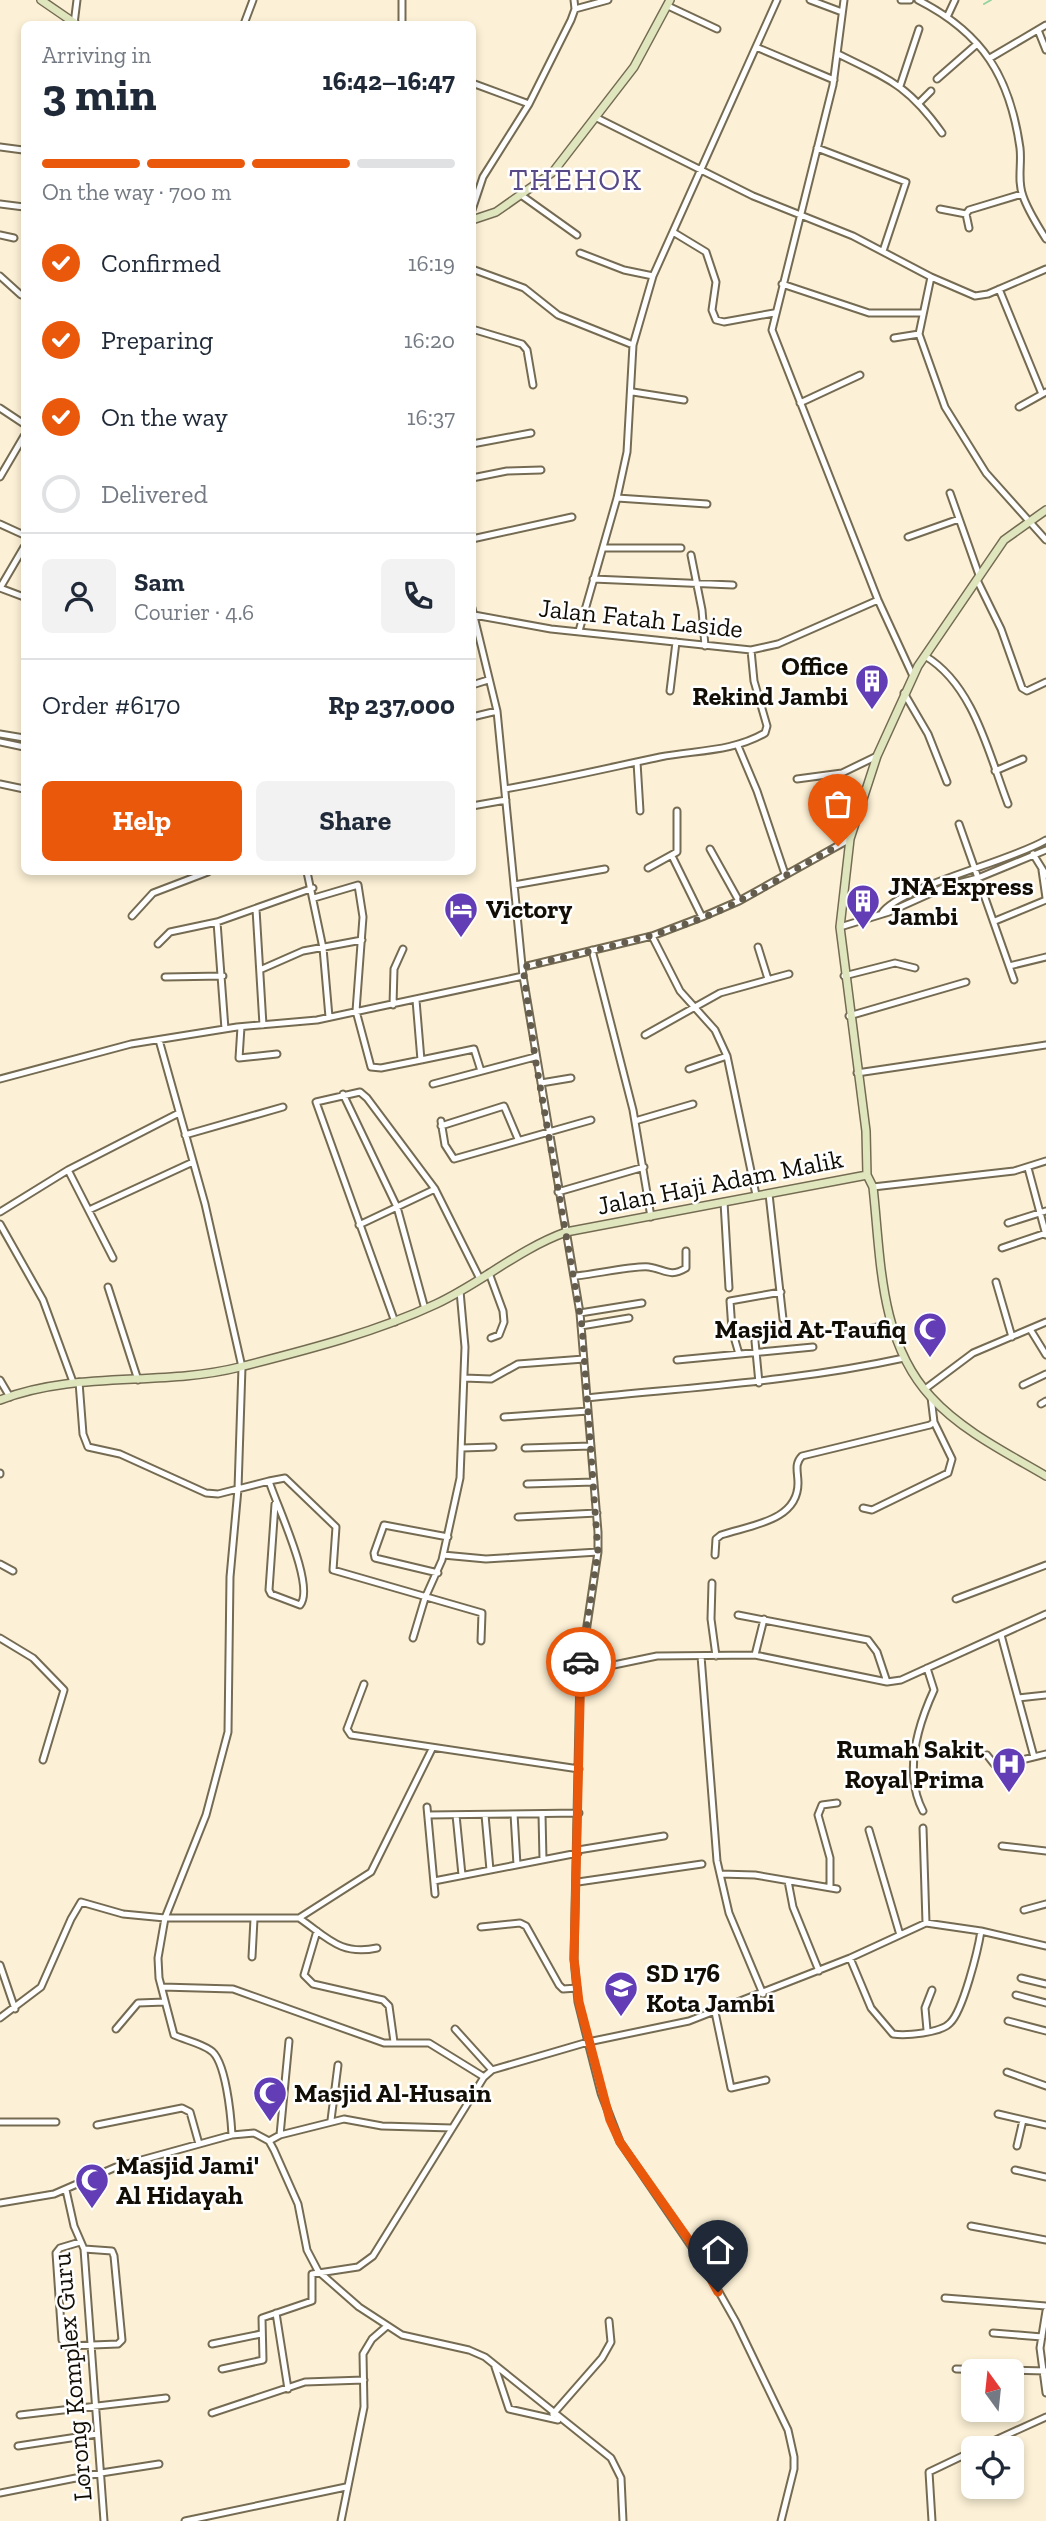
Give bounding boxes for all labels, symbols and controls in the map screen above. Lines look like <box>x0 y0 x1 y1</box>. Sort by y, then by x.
text: Arriving in <box>42 41 151 69</box>
text: 16:42–16:47 <box>322 65 455 97</box>
text: 3 min <box>42 67 156 122</box>
district label: THEHOK <box>509 162 643 198</box>
text: On the way · 700 m <box>42 178 231 206</box>
icon: check <box>42 244 80 282</box>
text: Confirmed <box>101 247 221 279</box>
text: 16:19 <box>408 249 455 277</box>
icon: check <box>42 321 80 359</box>
text: Preparing <box>101 324 213 356</box>
text: 16:20 <box>404 326 455 354</box>
icon: check <box>42 398 80 436</box>
text: On the way <box>101 401 228 433</box>
text: 16:37 <box>407 403 455 431</box>
text: Delivered <box>101 478 208 510</box>
button: person <box>42 559 116 633</box>
button: phone <box>381 559 455 633</box>
text: Sam <box>134 566 184 598</box>
street label: Jalan Fatah Laside <box>537 591 745 645</box>
text: Courier · 4.6 <box>134 598 254 626</box>
place label: Office Rekind Jambi <box>692 650 848 712</box>
building icon: Office Rekind Jambi <box>853 662 891 711</box>
text: Order #6170 <box>42 689 181 721</box>
text: Rp 237,000 <box>328 689 455 721</box>
pin <box>808 774 868 846</box>
button: Help <box>42 781 242 861</box>
button: Share <box>256 781 455 861</box>
icon: bag <box>819 785 857 823</box>
place label: JNA Express Jambi <box>888 870 1034 932</box>
building icon: JNA Express Jambi <box>844 882 882 931</box>
hotel icon: Victory <box>442 890 480 939</box>
place label: Victory <box>486 893 573 925</box>
street label: Jalan Haji Adam Malik <box>594 1142 846 1222</box>
mosque icon: Masjid At-Taufiq <box>911 1310 949 1359</box>
place label: Masjid At-Taufiq <box>715 1313 907 1345</box>
courier <box>546 1627 616 1697</box>
icon: car <box>562 1643 600 1681</box>
place label: Rumah Sakit Royal Prima <box>836 1733 985 1795</box>
hospital icon: Rumah Sakit Royal Prima <box>990 1745 1028 1794</box>
place label: SD 176 Kota Jambi <box>646 1957 775 2019</box>
school or university icon: SD 176 Kota Jambi <box>602 1969 640 2018</box>
mosque icon: Masjid Al-Husain <box>251 2074 289 2123</box>
place label: Masjid Al-Husain <box>294 2077 492 2109</box>
place label: Masjid Jami' Al Hidayah <box>116 2149 259 2211</box>
mosque icon: Masjid Jami' Al Hidayah <box>73 2161 111 2210</box>
pin <box>688 2220 748 2292</box>
icon: home <box>699 2231 737 2269</box>
street label: Lorong Komplex Guru <box>45 2251 99 2503</box>
north arrow <box>961 2359 1024 2422</box>
map controls <box>961 2359 1024 2499</box>
button: locate <box>961 2436 1024 2499</box>

